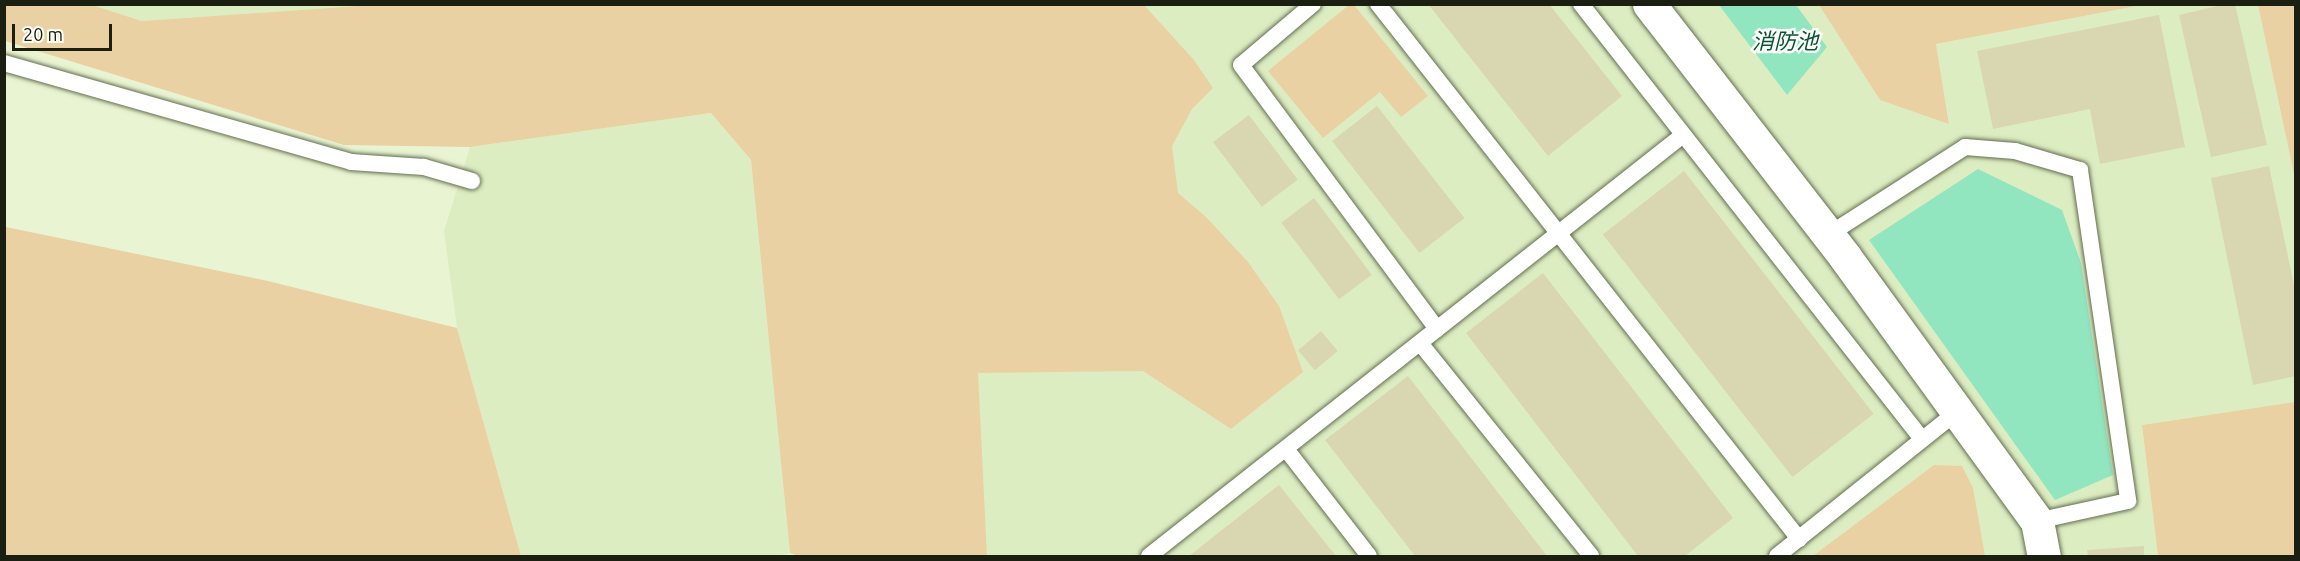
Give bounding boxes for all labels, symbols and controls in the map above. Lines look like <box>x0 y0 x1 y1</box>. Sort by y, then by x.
scale bar <box>15 12 116 50</box>
text: 20 m <box>23 24 63 44</box>
water label: 消防池 <box>1752 28 1818 54</box>

